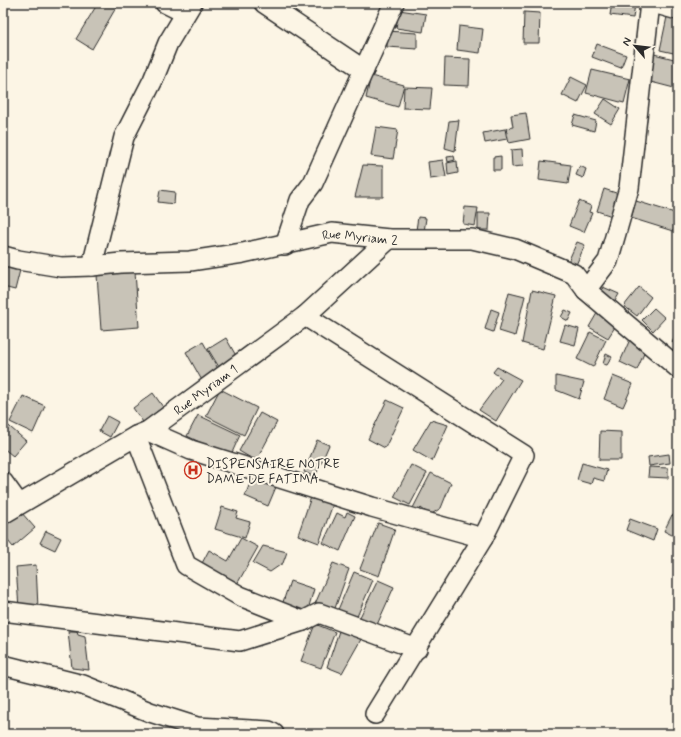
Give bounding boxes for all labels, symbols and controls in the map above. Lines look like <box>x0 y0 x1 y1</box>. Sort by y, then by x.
north arrow <box>615 26 655 66</box>
text: N <box>619 35 635 48</box>
street label: Rue Myriam 2 <box>321 226 398 249</box>
street label: Rue Myriam 1 <box>171 361 241 420</box>
place label: DISPENSAIRE NOTRE DAME DE FATIMA <box>206 456 340 488</box>
hospital icon: DISPENSAIRE NOTRE DAME DE FATIMA <box>183 460 203 480</box>

